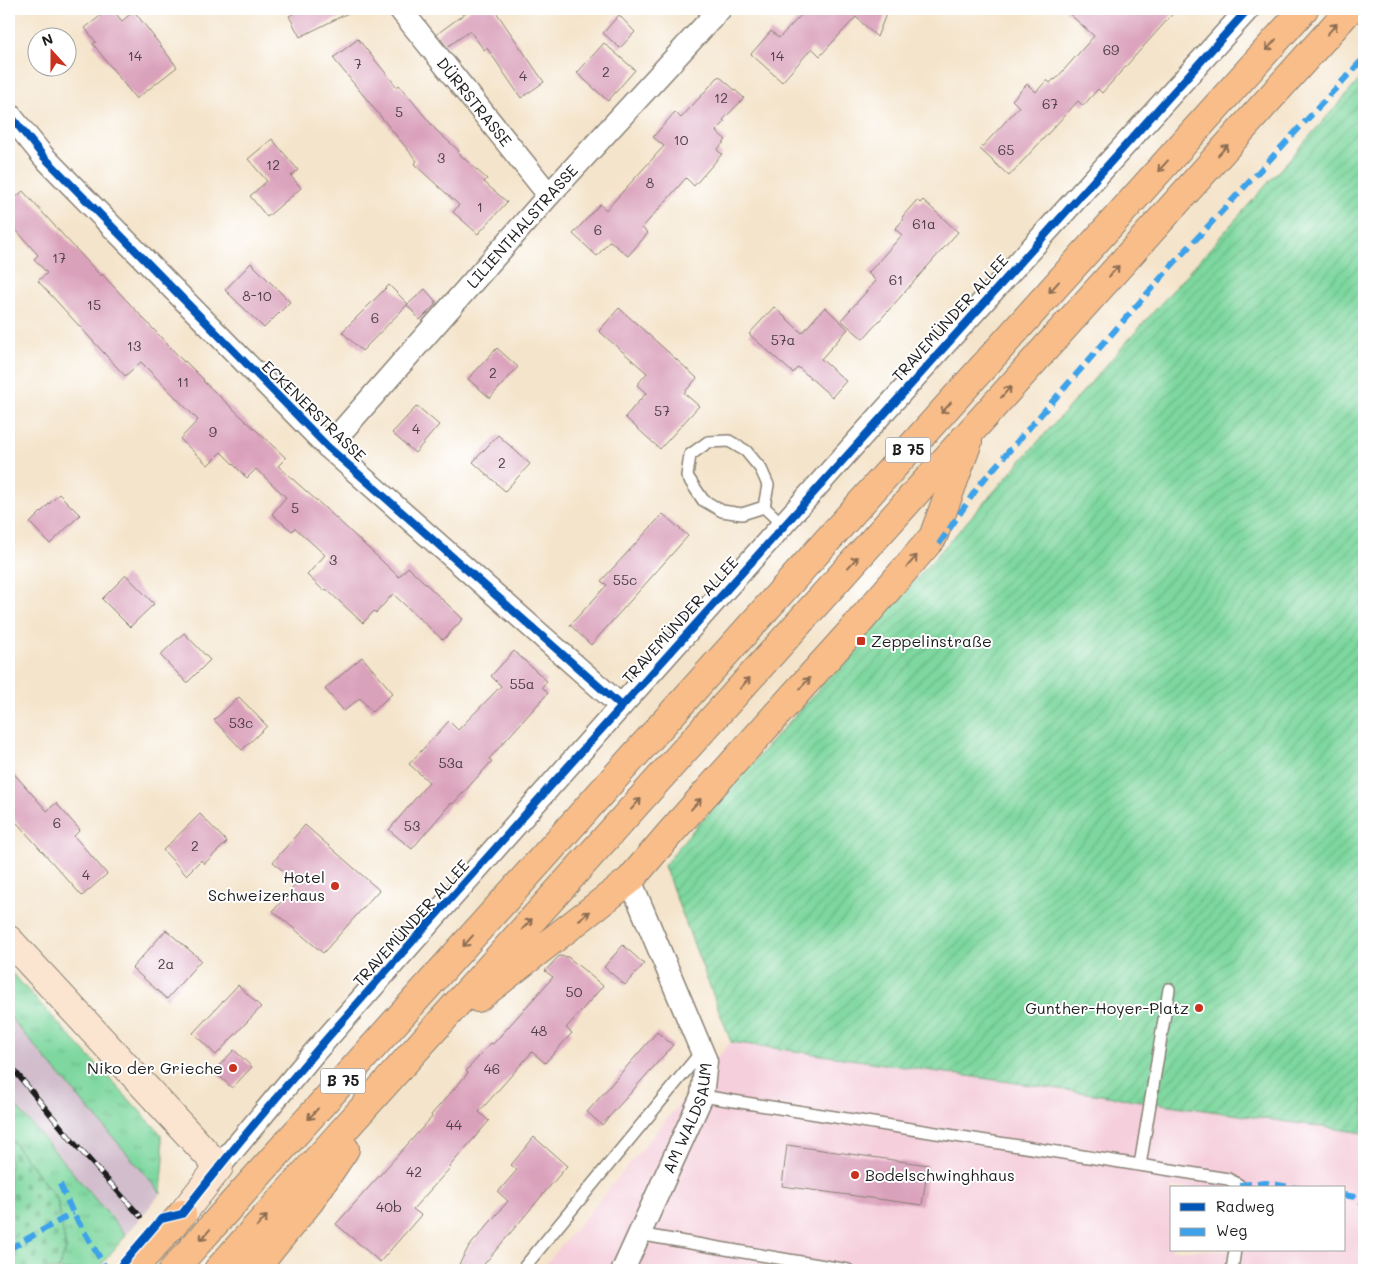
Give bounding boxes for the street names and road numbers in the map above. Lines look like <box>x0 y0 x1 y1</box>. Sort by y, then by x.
street label: DÜRRSTRASSE <box>433 53 517 151</box>
street label: LILIENTHALSTRASSE <box>461 160 582 292</box>
street label: TRAVEMÜNDER ALLEE <box>887 250 1012 386</box>
street label: ECKENERSTRASSE <box>258 355 371 466</box>
road number: B 75 <box>886 438 930 462</box>
street label: TRAVEMÜNDER ALLEE <box>617 552 742 688</box>
street label: TRAVEMÜNDER ALLEE <box>348 855 473 991</box>
street label: AM WALDSAUM <box>657 1062 716 1176</box>
road number: B 75 <box>320 1068 366 1094</box>

